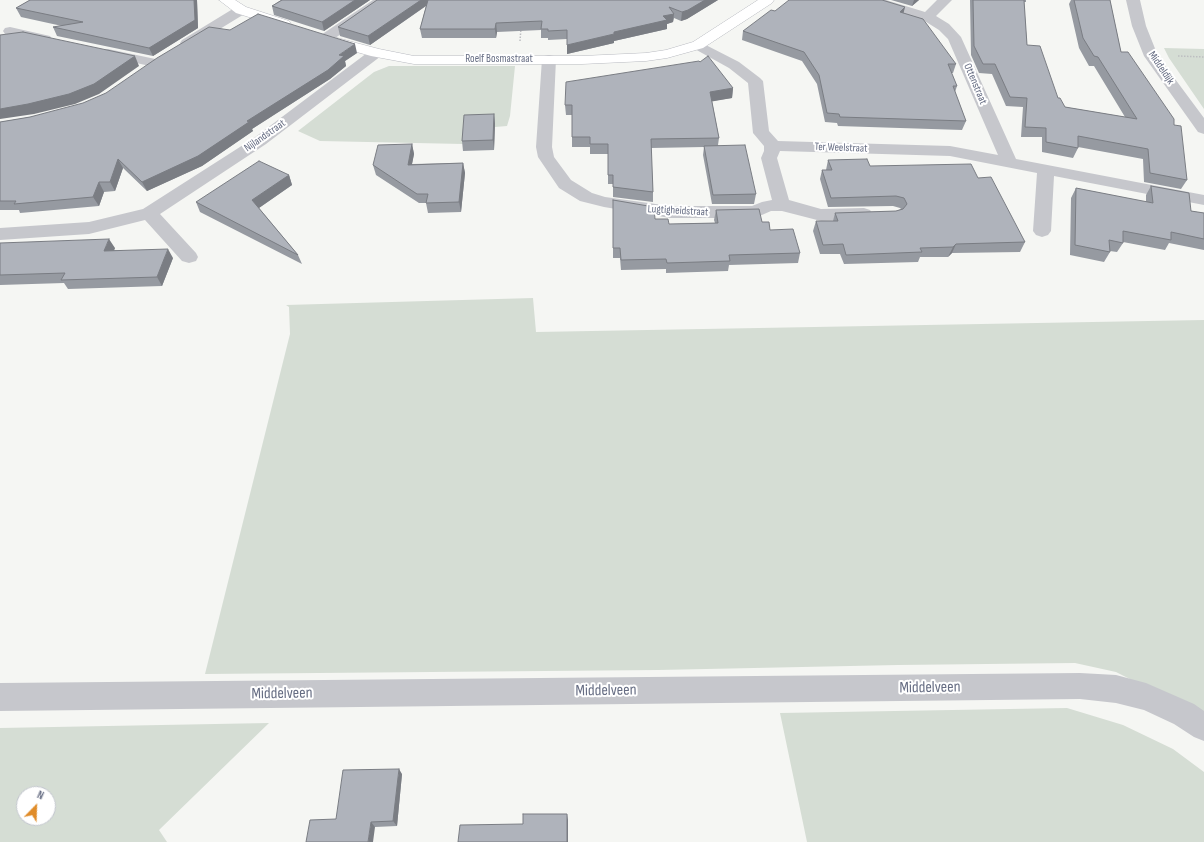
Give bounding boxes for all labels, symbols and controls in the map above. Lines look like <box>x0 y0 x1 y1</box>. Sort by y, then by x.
street label: Middeldijk <box>1145 49 1177 87</box>
street label: Roelf Bosmastraat <box>465 52 533 66</box>
street label: Ottenstraat <box>960 62 990 106</box>
street label: Nijlandstraat <box>242 117 288 155</box>
street label: Ter Weelstraat <box>814 140 868 156</box>
street label: Lugtigheidstraat <box>647 203 709 219</box>
street label: Middelveen <box>899 678 961 698</box>
street label: Middelveen <box>575 681 637 701</box>
street label: Middelveen <box>251 684 313 704</box>
north arrow <box>16 786 56 826</box>
text: N <box>35 788 46 803</box>

